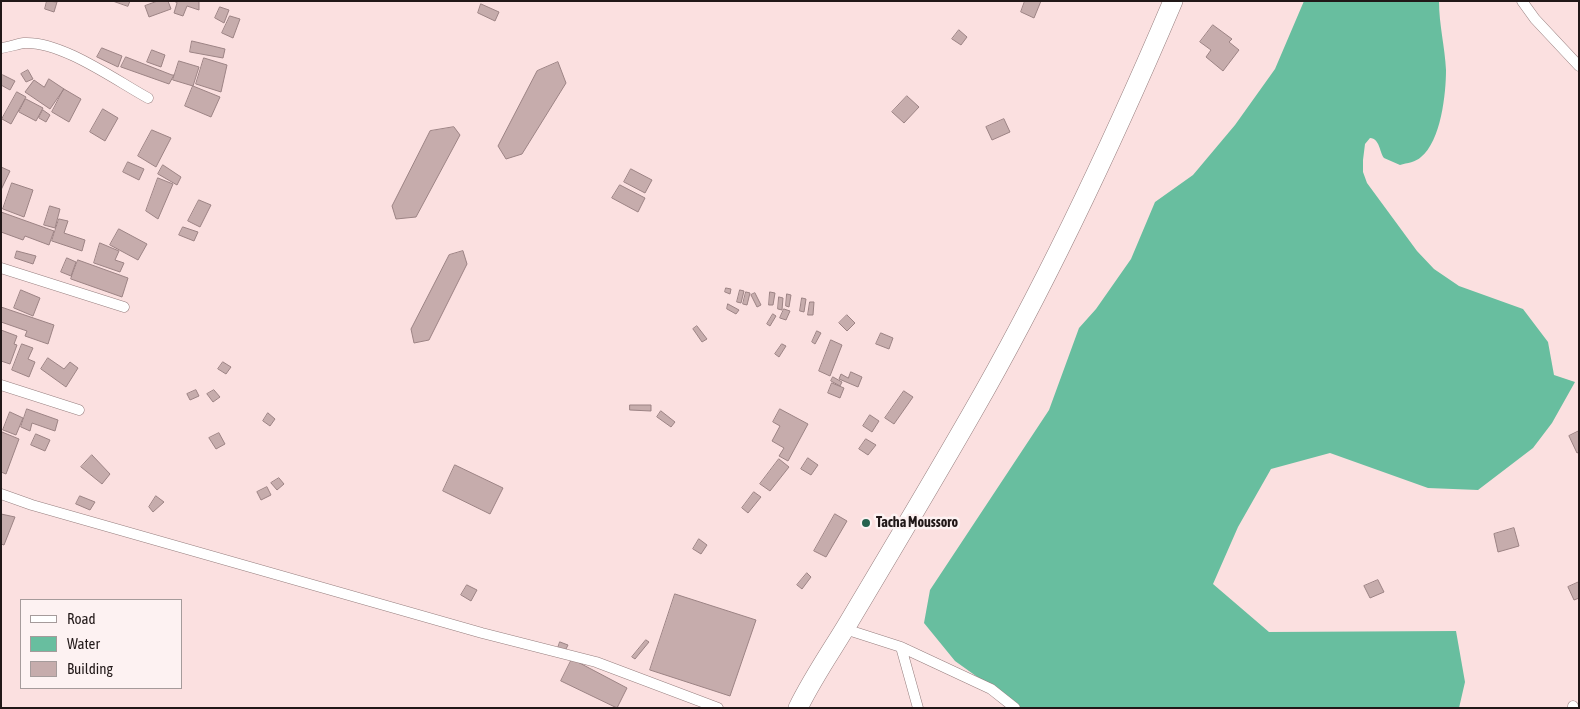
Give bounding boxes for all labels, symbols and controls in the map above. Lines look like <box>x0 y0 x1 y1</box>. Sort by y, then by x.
place label: Tacha Moussoro <box>876 515 958 531</box>
marker: Tacha Moussoro <box>860 517 872 529</box>
legend <box>20 599 182 689</box>
text: Road <box>67 610 96 627</box>
text: Water <box>67 635 100 652</box>
text: Building <box>67 660 113 677</box>

